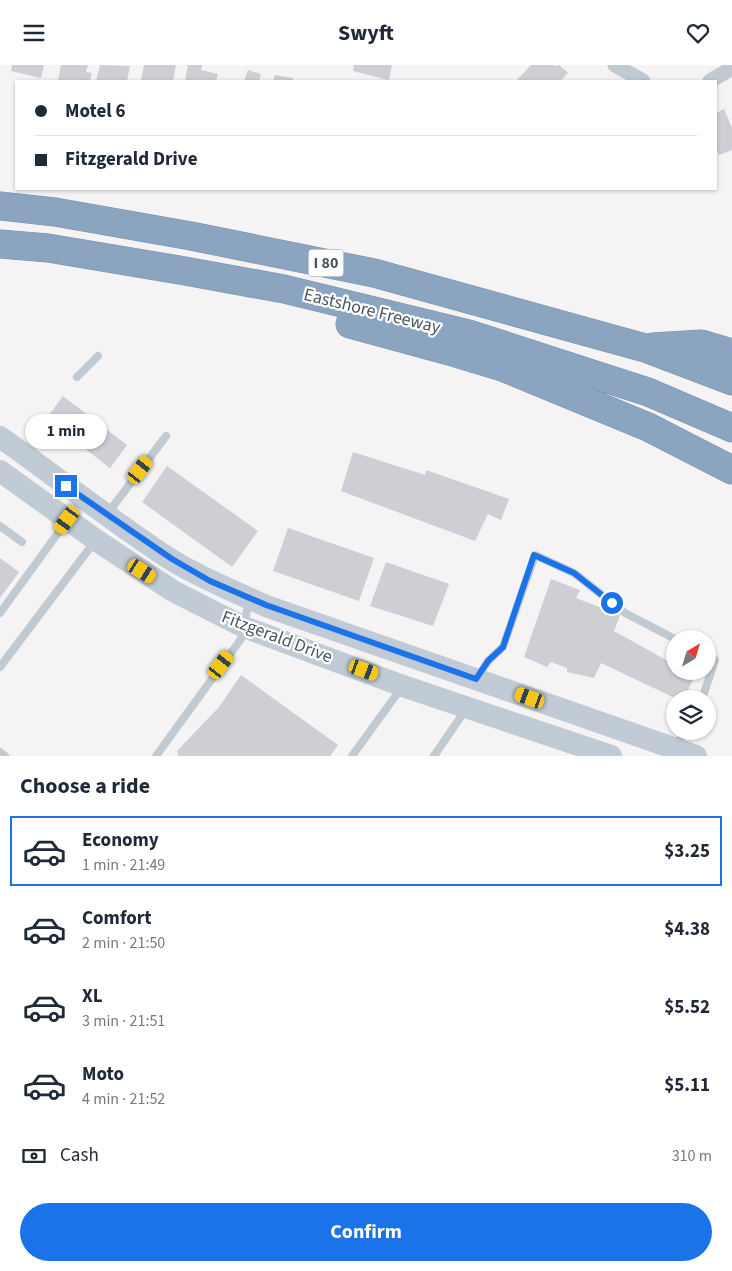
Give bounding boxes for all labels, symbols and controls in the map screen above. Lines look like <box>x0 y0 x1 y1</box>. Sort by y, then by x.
text: Swyft <box>338 17 394 49</box>
icon: menu <box>20 19 48 47</box>
icon: heart <box>684 19 712 47</box>
text: Motel 6 <box>65 98 126 125</box>
text: Fitzgerald Drive <box>65 146 197 173</box>
road number: I 80 <box>308 249 344 277</box>
street label: Eastshore Freeway <box>301 282 444 340</box>
callout: 1 min <box>25 413 107 449</box>
text: 1 min <box>47 420 85 442</box>
car <box>124 454 155 486</box>
route end <box>55 475 77 497</box>
car <box>52 503 81 537</box>
car <box>125 557 158 585</box>
route start <box>601 592 623 614</box>
street label: Fitzgerald Drive <box>218 604 336 670</box>
north arrow <box>666 630 716 680</box>
map controls <box>666 630 716 740</box>
car <box>205 649 236 681</box>
car <box>347 658 380 682</box>
car <box>513 686 546 710</box>
button: layers <box>666 690 716 740</box>
text: Choose a ride <box>20 770 150 802</box>
text: Economy <box>82 827 159 854</box>
icon: car <box>22 829 67 874</box>
text: $3.25 <box>664 838 710 865</box>
text: 1 min · 21:49 <box>82 854 165 876</box>
text: Comfort <box>82 905 152 932</box>
icon: car <box>22 907 67 952</box>
text: $4.38 <box>664 916 710 943</box>
text: 2 min · 21:50 <box>82 932 165 954</box>
text: XL <box>82 983 103 1010</box>
icon: car <box>22 985 67 1030</box>
text: $5.52 <box>664 994 710 1021</box>
text: 3 min · 21:51 <box>82 1010 165 1032</box>
text: Moto <box>82 1061 124 1088</box>
icon: car <box>22 1063 67 1108</box>
text: $5.11 <box>664 1072 710 1099</box>
text: 4 min · 21:52 <box>82 1088 165 1110</box>
icon: cash <box>20 1142 48 1170</box>
text: Cash <box>60 1142 99 1169</box>
text: 310 m <box>672 1145 712 1167</box>
button: Confirm <box>20 1203 712 1261</box>

